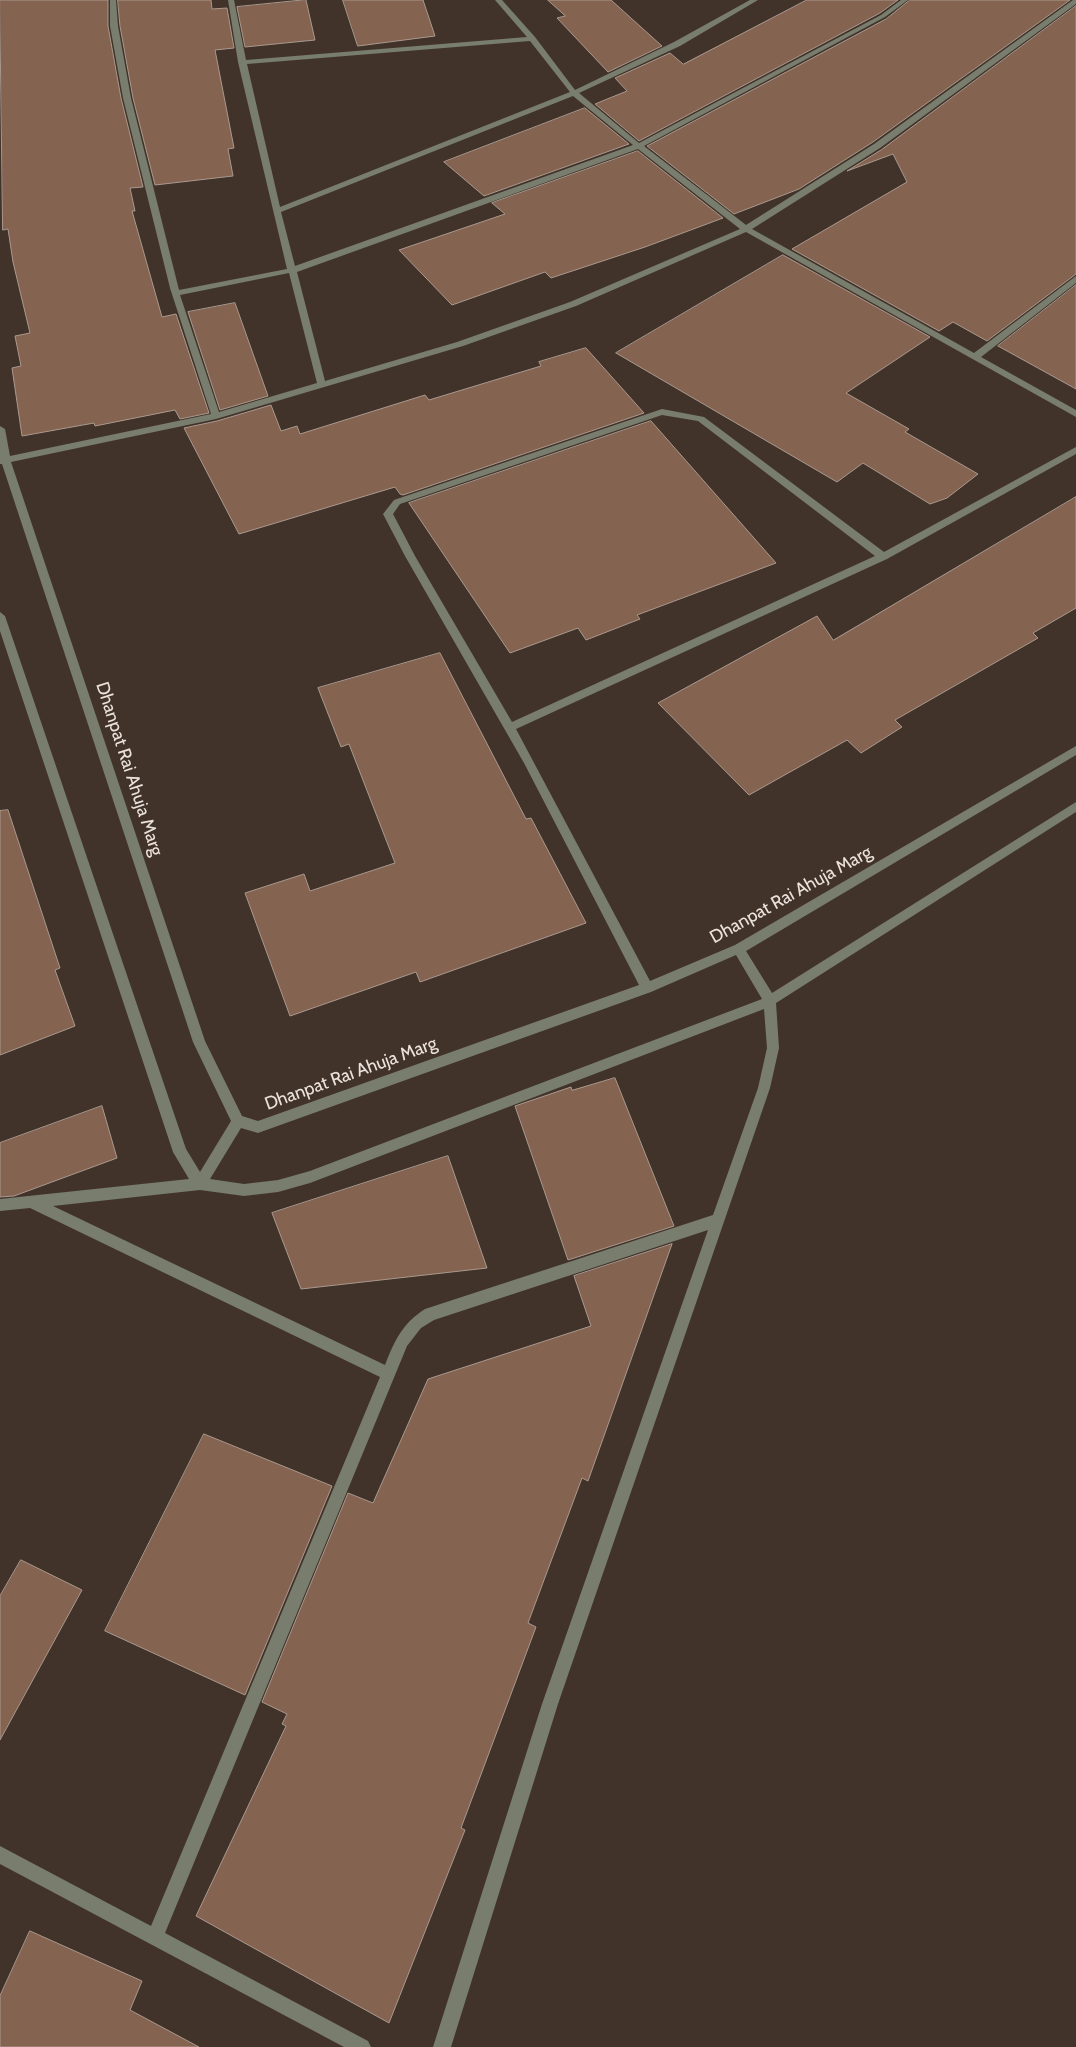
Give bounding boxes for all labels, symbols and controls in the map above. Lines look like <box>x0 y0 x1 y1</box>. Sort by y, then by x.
street label: Dhanpat Rai Ahuja Marg <box>91 679 167 859</box>
street label: Dhanpat Rai Ahuja Marg <box>706 841 876 949</box>
street label: Dhanpat Rai Ahuja Marg <box>262 1033 440 1115</box>

